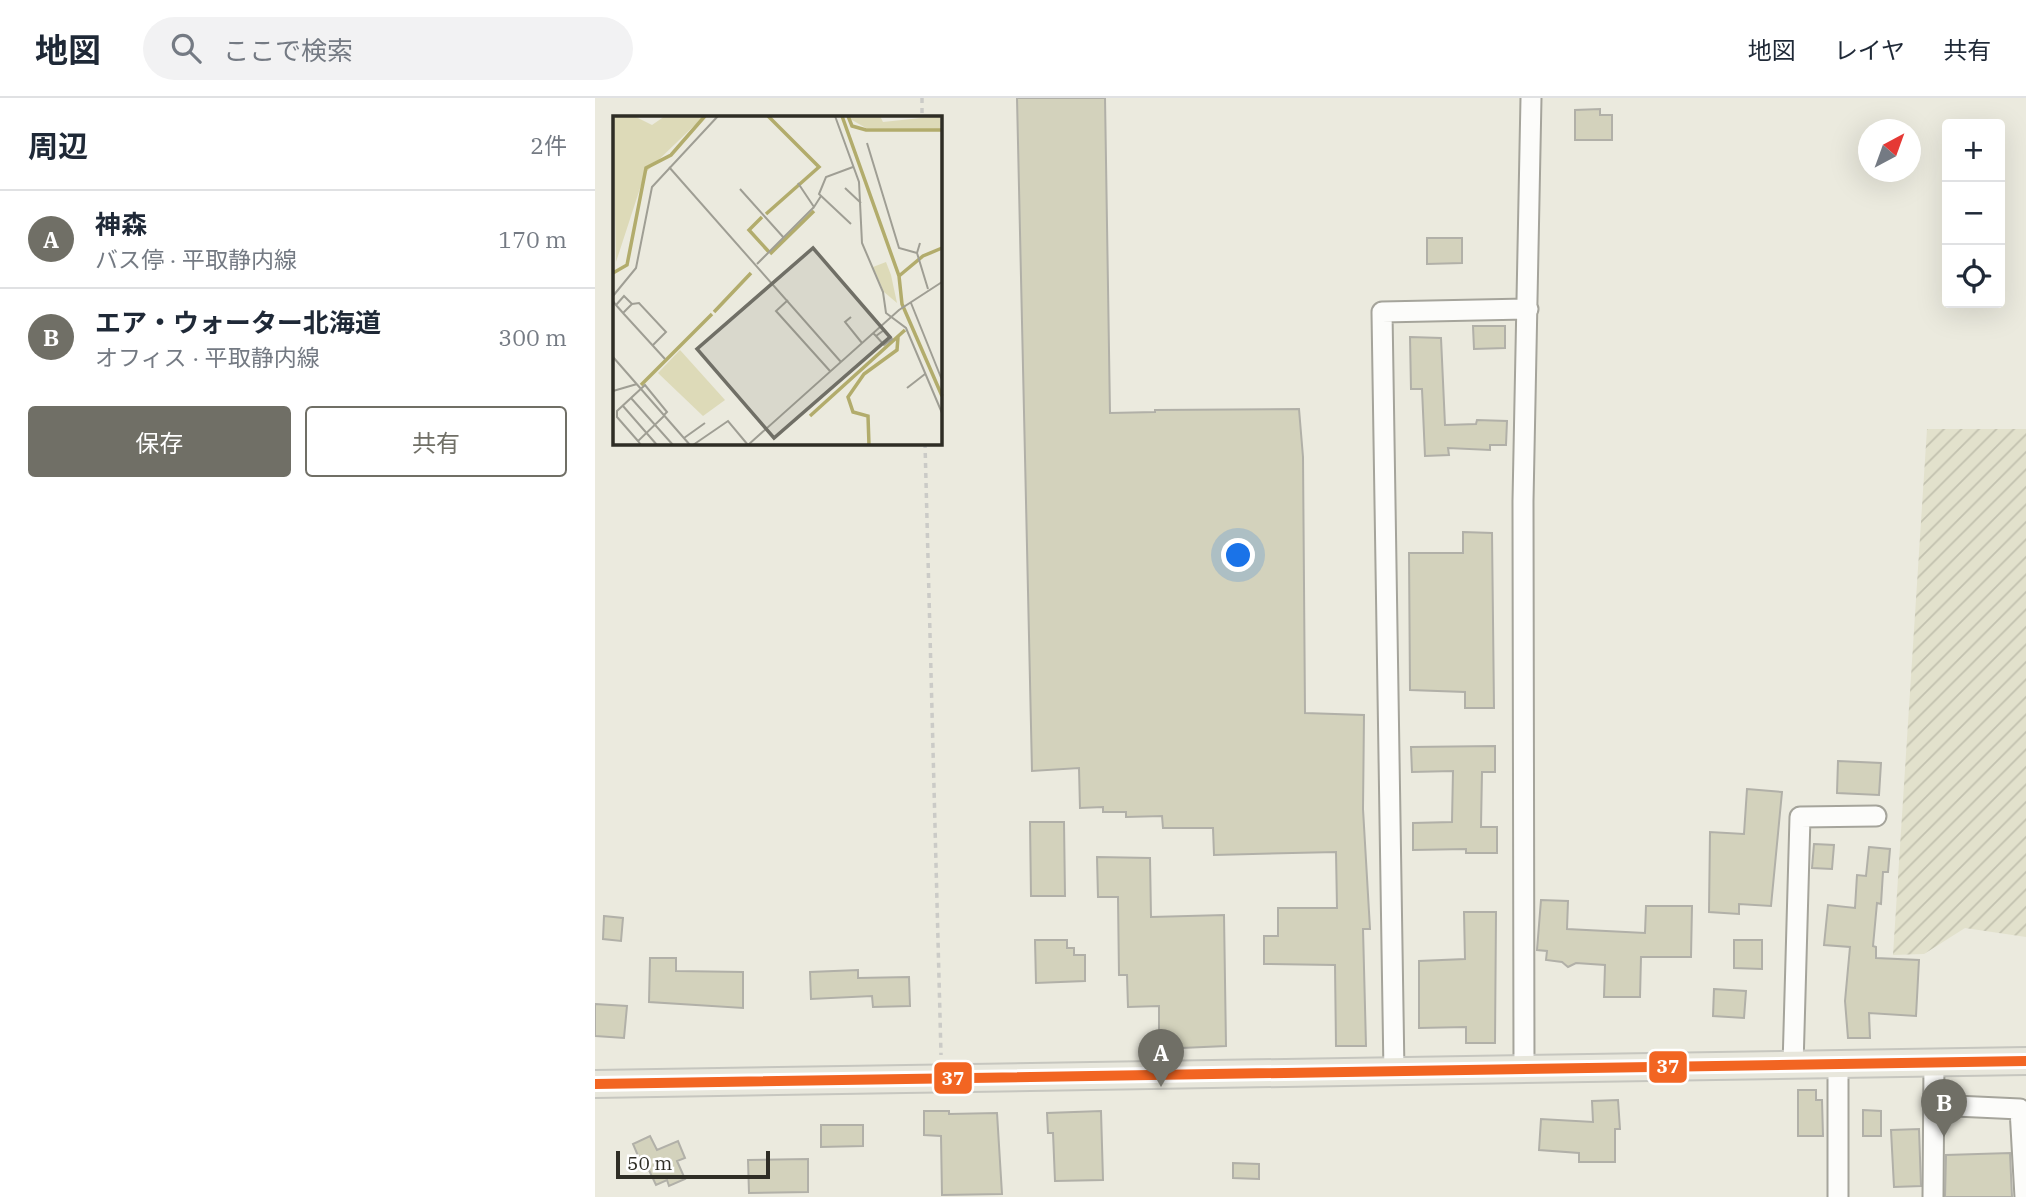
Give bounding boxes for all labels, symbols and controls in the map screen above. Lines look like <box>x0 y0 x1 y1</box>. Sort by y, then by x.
search box <box>143 17 633 80</box>
text: 地図 <box>35 28 101 71</box>
icon: search <box>167 29 205 67</box>
text: ここで検索 <box>223 33 353 67</box>
text: 地図 <box>1748 34 1796 66</box>
text: レイヤ <box>1834 34 1905 66</box>
text: 共有 <box>1943 34 1991 66</box>
inset map <box>613 116 941 444</box>
north arrow <box>1858 119 1921 182</box>
map controls <box>1942 119 2005 308</box>
button: + <box>1942 119 2005 182</box>
text: 周辺 <box>28 126 88 165</box>
text: 2件 <box>530 130 567 160</box>
button: − <box>1942 182 2005 245</box>
text: 神森 <box>95 207 147 241</box>
text: A <box>43 224 59 254</box>
text: 170 m <box>498 224 567 254</box>
text: バス停 · 平取静内線 <box>95 244 297 274</box>
button: locate <box>1942 245 2005 308</box>
text: エア・ウォーター北海道 <box>95 305 381 339</box>
text: B <box>43 322 59 352</box>
text: 300 m <box>498 322 567 352</box>
text: オフィス · 平取静内線 <box>95 342 320 372</box>
button: 保存 <box>28 406 291 477</box>
button: 共有 <box>305 406 567 477</box>
your location <box>1221 538 1255 572</box>
pin: A <box>1138 1029 1184 1087</box>
line badge: 37 <box>1648 1050 1688 1084</box>
text: 37 <box>1657 1054 1679 1078</box>
line badge: 37 <box>933 1061 973 1095</box>
text: 37 <box>942 1066 964 1090</box>
pin: B <box>1921 1079 1967 1137</box>
scale bar <box>616 1148 770 1180</box>
text: 50 m <box>627 1151 672 1175</box>

